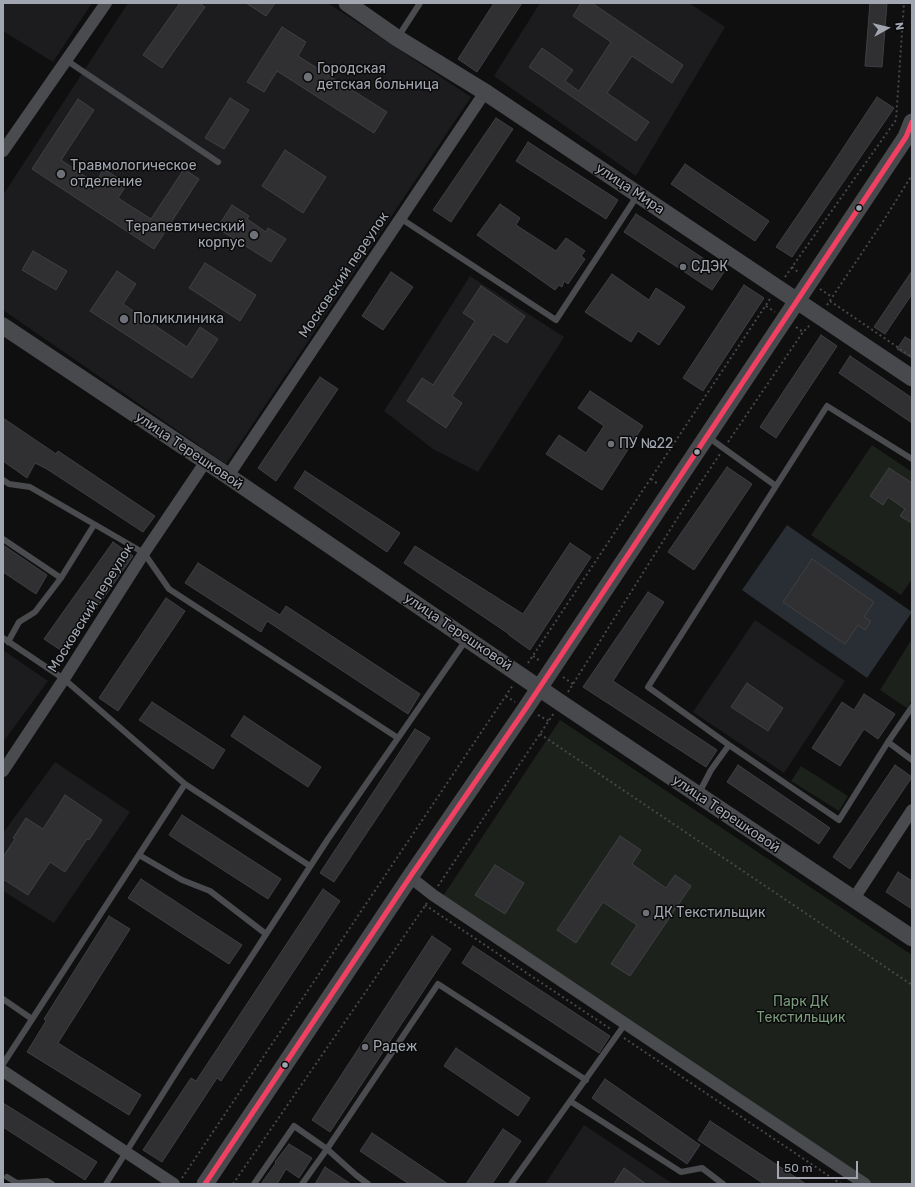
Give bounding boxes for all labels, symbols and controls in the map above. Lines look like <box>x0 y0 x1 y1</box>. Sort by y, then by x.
north arrow <box>867 8 907 48</box>
text: N <box>892 21 906 31</box>
place label: Городская детская больница <box>317 61 439 94</box>
marker: Городская детская больница <box>302 71 314 83</box>
place label: Травмологическое отделение <box>70 158 196 190</box>
street label: улица Мира <box>592 160 668 218</box>
marker: Травмологическое отделение <box>55 168 67 180</box>
unlabelled marker <box>854 203 864 213</box>
street label: Московский переулок <box>295 209 393 341</box>
place label: Терапевтический корпус <box>125 219 245 252</box>
marker: Терапевтический корпус <box>248 229 260 241</box>
place label: СДЭК <box>691 259 728 275</box>
marker: СДЭК <box>678 262 688 272</box>
place label: Поликлиника <box>133 311 224 327</box>
marker: Поликлиника <box>118 313 130 325</box>
street label: улица Терешковой <box>132 409 246 493</box>
place label: ПУ №22 <box>619 436 673 452</box>
marker: ПУ №22 <box>606 439 616 449</box>
unlabelled marker <box>692 447 702 457</box>
street label: Московский переулок <box>45 541 137 675</box>
street label: улица Терешковой <box>401 590 515 674</box>
street label: улица Терешковой <box>669 772 783 856</box>
place label: ДК Текстильщик <box>654 905 765 921</box>
marker: ДК Текстильщик <box>641 908 651 918</box>
park label: Парк ДК Текстильщик <box>756 994 846 1026</box>
place label: Радеж <box>373 1039 417 1055</box>
marker: Радеж <box>360 1042 370 1052</box>
unlabelled marker <box>280 1060 290 1070</box>
scale bar <box>779 1153 860 1179</box>
text: 50 m <box>784 1161 812 1175</box>

